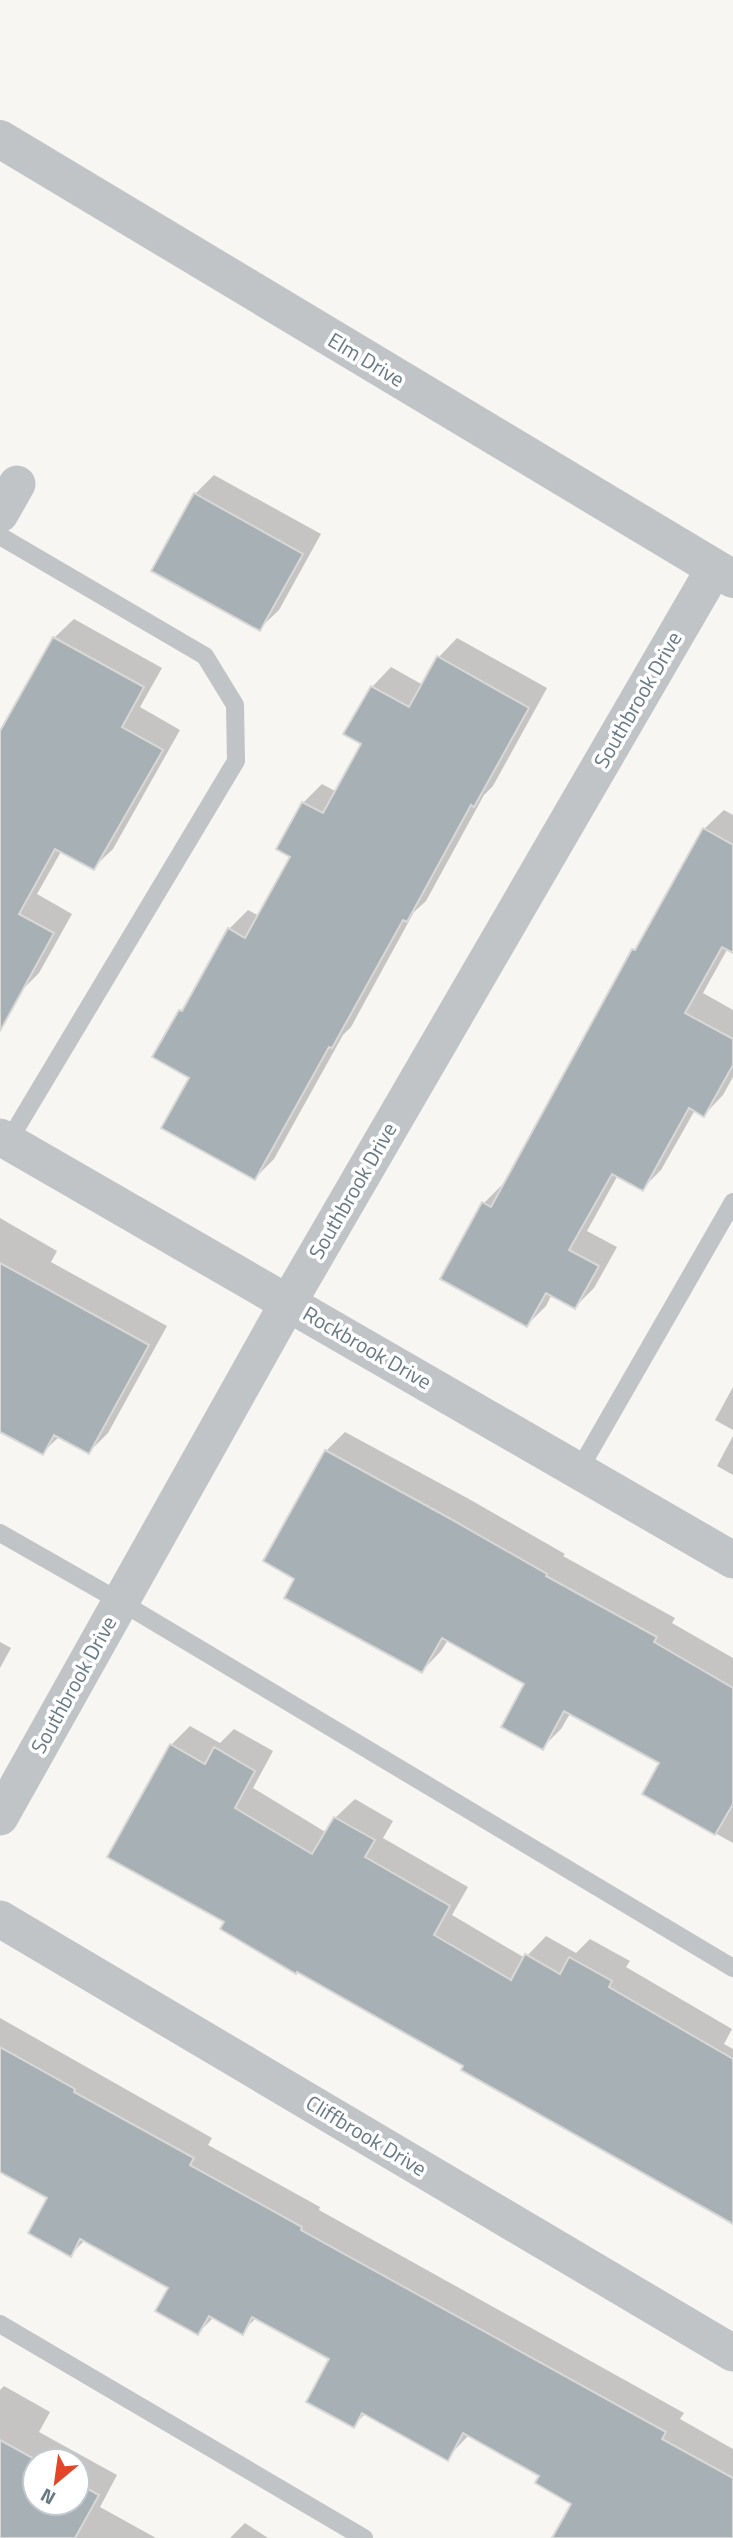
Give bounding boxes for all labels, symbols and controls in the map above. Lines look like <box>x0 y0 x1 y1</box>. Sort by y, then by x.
street label: Elm Drive <box>322 324 411 395</box>
street label: Southbrook Drive <box>585 625 689 774</box>
street label: Southbrook Drive <box>300 1116 404 1265</box>
street label: Rockbrook Drive <box>297 1297 438 1397</box>
street label: Southbrook Drive <box>22 1610 124 1759</box>
street label: Cliffbrook Drive <box>300 2086 433 2184</box>
north arrow <box>21 2447 91 2517</box>
text: N <box>35 2481 60 2513</box>

